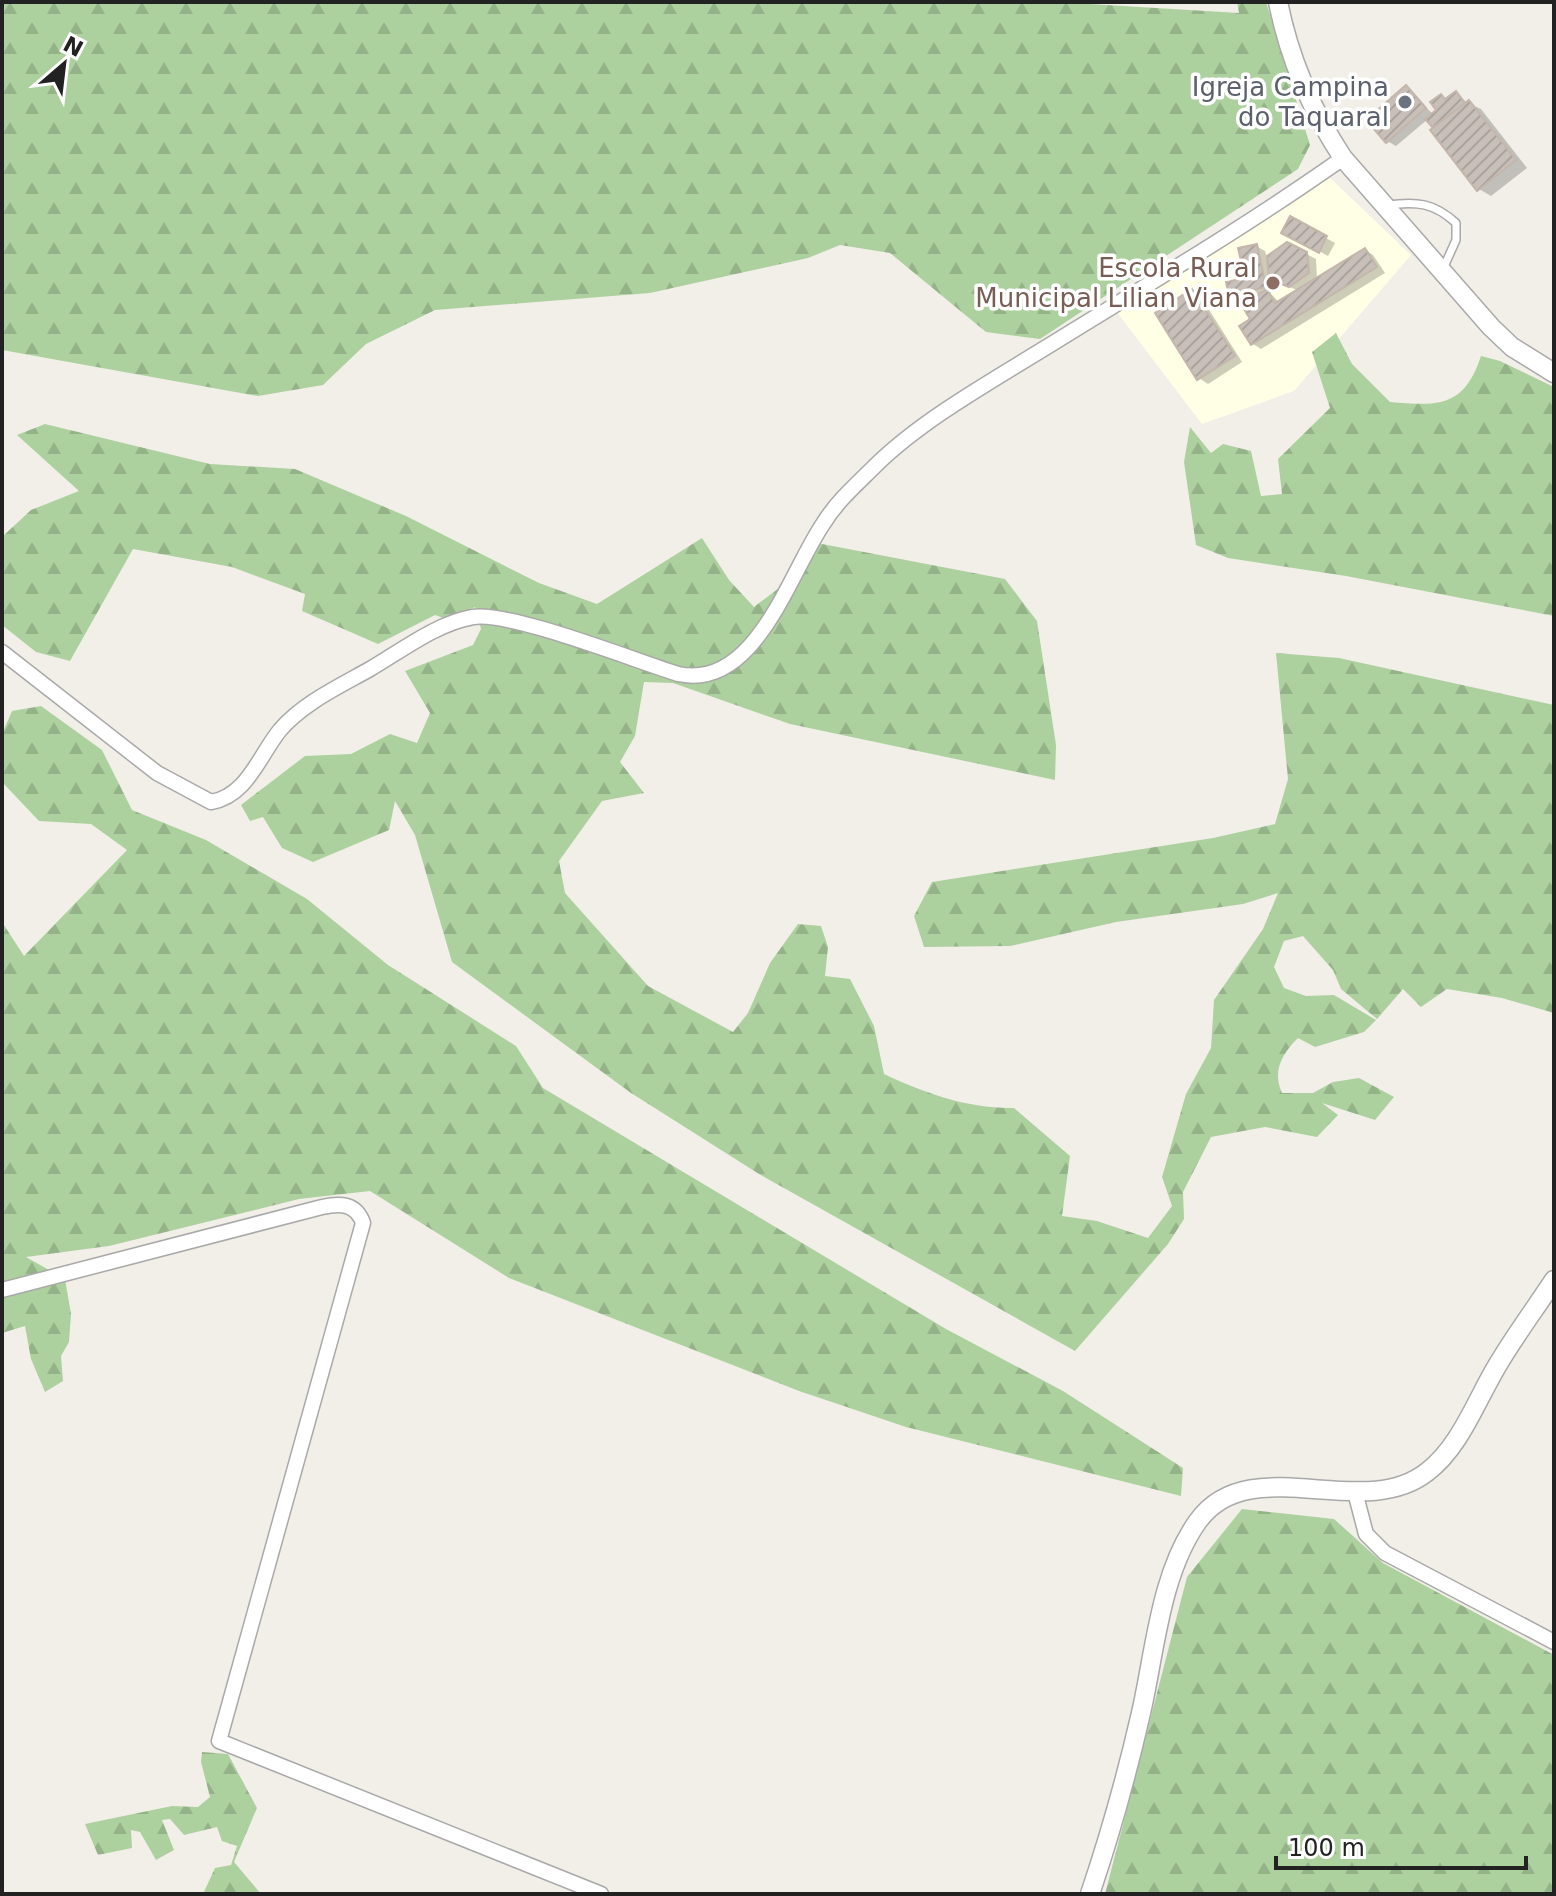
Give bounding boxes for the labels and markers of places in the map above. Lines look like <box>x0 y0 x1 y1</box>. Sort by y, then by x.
place label: Igreja Campina do Taquaral <box>1192 72 1389 132</box>
marker: Igreja Campina do Taquaral <box>1396 93 1414 111</box>
place label: Escola Rural Municipal Lilian Viana <box>975 253 1257 313</box>
marker: Escola Rural Municipal Lilian Viana <box>1264 274 1282 292</box>

